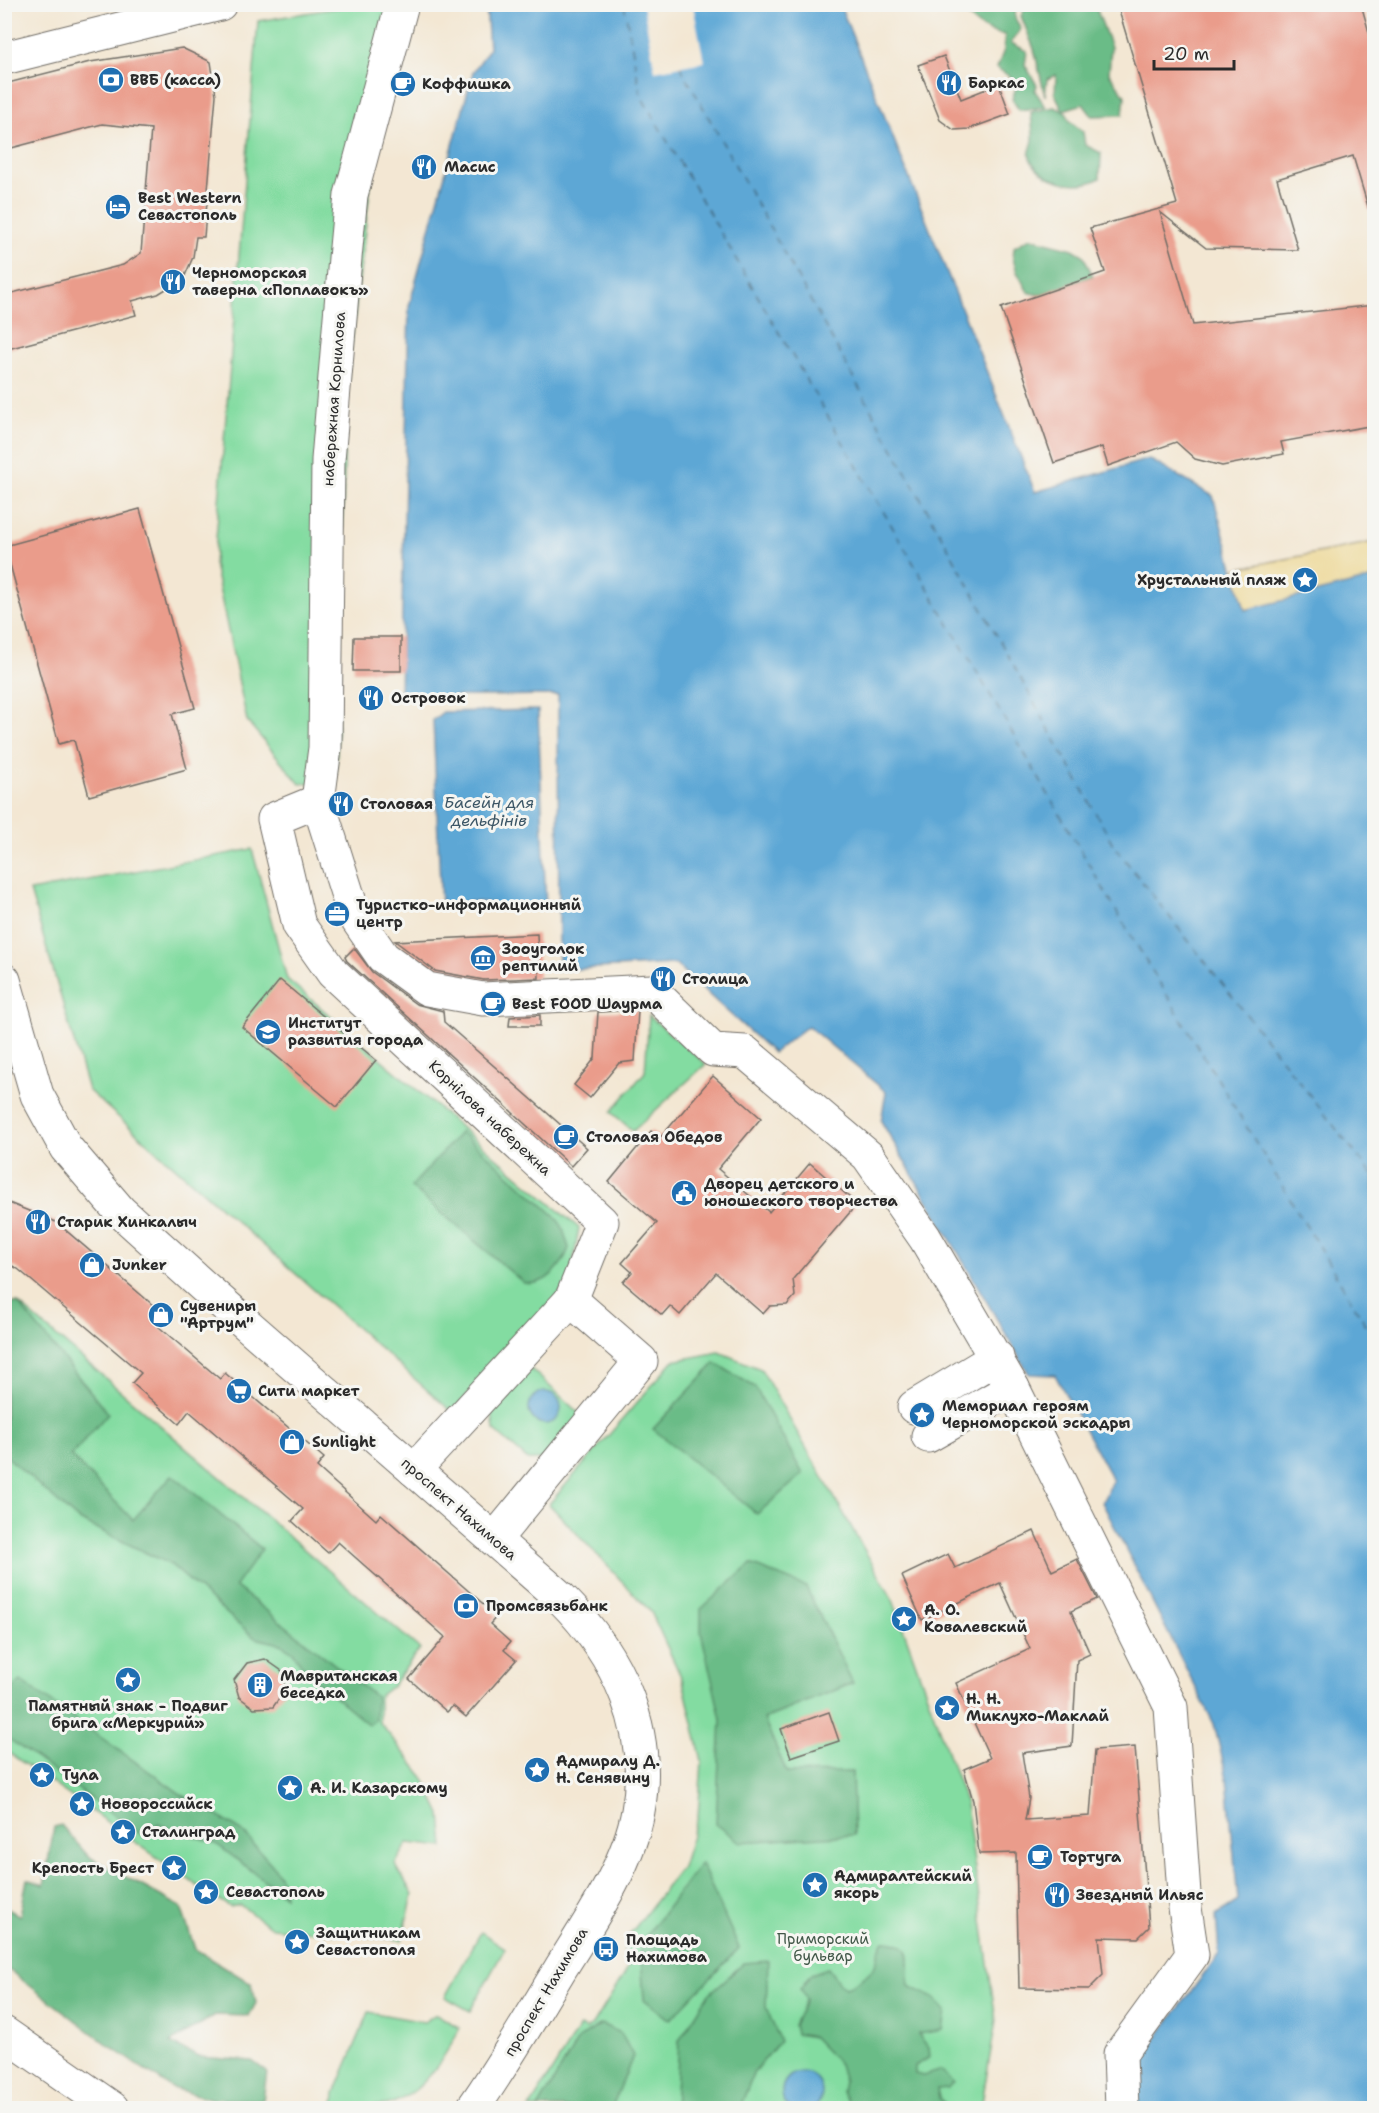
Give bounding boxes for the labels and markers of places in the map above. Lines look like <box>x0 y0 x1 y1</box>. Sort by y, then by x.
bank icon: ВВБ (касса) <box>96 65 126 95</box>
restaurant icon: Баркас <box>934 68 964 98</box>
cafe icon: Коффишка <box>388 69 418 99</box>
place label: ВВБ (касса) <box>130 70 221 90</box>
place label: Баркас <box>968 73 1025 93</box>
place label: Коффишка <box>422 74 512 94</box>
restaurant icon: Масис <box>409 152 439 182</box>
place label: Масис <box>444 157 496 177</box>
place label: Best Western Севастополь <box>138 188 241 225</box>
hotel icon: Best Western Севастополь <box>103 192 133 222</box>
place label: Черноморская таверна «Поплавокъ» <box>192 263 368 300</box>
restaurant icon: Черноморская таверна «Поплавокъ» <box>158 267 188 297</box>
place icon: Хрустальный пляж <box>1290 565 1320 595</box>
place label: Хрустальный пляж <box>1137 570 1286 590</box>
restaurant icon: Островок <box>356 683 386 713</box>
place label: Островок <box>391 688 466 708</box>
restaurant icon: Столовая <box>326 789 356 819</box>
place label: Столовая <box>360 794 433 814</box>
place label: Туристко-информационный центр <box>356 895 582 932</box>
office icon: Туристко-информационный центр <box>322 899 352 929</box>
place label: Зооуголок рептилий <box>502 939 585 976</box>
museum icon: Зооуголок рептилий <box>468 943 498 973</box>
restaurant icon: Столица <box>648 964 678 994</box>
place label: Столица <box>682 969 749 989</box>
cafe icon: Best FOOD Шаурма <box>478 989 508 1019</box>
place label: Best FOOD Шаурма <box>512 994 663 1014</box>
place label: Институт развития города <box>288 1013 424 1050</box>
school or university icon: Институт развития города <box>253 1017 283 1047</box>
cafe icon: Столовая Обедов <box>551 1122 581 1152</box>
place label: Столовая Обедов <box>586 1127 722 1147</box>
place label: Дворец детского и юношеского творчества <box>704 1174 899 1211</box>
public building icon: Дворец детского и юношеского творчества <box>669 1178 699 1208</box>
restaurant icon: Старик Хинкалыч <box>23 1207 53 1237</box>
place label: Старик Хинкалыч <box>57 1212 197 1232</box>
shop icon: Junker <box>77 1250 107 1280</box>
place label: Junker <box>112 1255 167 1275</box>
place label: Сувениры "Артрум" <box>180 1296 256 1333</box>
shop icon: Сувениры "Артрум" <box>146 1300 176 1330</box>
supermarket icon: Сити маркет <box>224 1376 254 1406</box>
place label: Сити маркет <box>258 1381 360 1401</box>
place label: Мемориал героям Черноморской эскадры <box>942 1396 1131 1433</box>
place icon: Мемориал героям Черноморской эскадры <box>907 1400 937 1430</box>
shop icon: Sunlight <box>277 1427 307 1457</box>
place label: Sunlight <box>312 1432 376 1452</box>
bank icon: Промсвязьбанк <box>451 1591 481 1621</box>
place label: Промсвязьбанк <box>486 1596 609 1616</box>
place label: А. О. Ковалевский <box>924 1600 1028 1637</box>
place icon: А. О. Ковалевский <box>889 1604 919 1634</box>
place icon: Памятный знак - Подвиг брига «Меркурий» <box>113 1665 143 1695</box>
place label: Мавританская беседка <box>280 1666 398 1703</box>
building icon: Мавританская беседка <box>245 1670 275 1700</box>
place label: Н. Н. Миклухо-Маклай <box>966 1689 1109 1726</box>
place icon: Н. Н. Миклухо-Маклай <box>932 1693 962 1723</box>
place label: Памятный знак - Подвиг брига «Меркурий» <box>28 1696 228 1733</box>
place label: Адмиралу Д. Н. Сенявину <box>556 1751 660 1788</box>
place icon: Адмиралу Д. Н. Сенявину <box>522 1755 552 1785</box>
place icon: Тула <box>27 1760 57 1790</box>
place label: Тула <box>62 1765 99 1785</box>
place icon: А. И. Казарскому <box>275 1773 305 1803</box>
place label: А. И. Казарскому <box>310 1778 448 1798</box>
place icon: Новороссийск <box>67 1789 97 1819</box>
place label: Новороссийск <box>101 1794 213 1814</box>
place icon: Сталинград <box>108 1817 138 1847</box>
place label: Сталинград <box>142 1822 236 1842</box>
cafe icon: Тортуга <box>1025 1842 1055 1872</box>
place label: Тортуга <box>1060 1847 1122 1867</box>
place icon: Крепость Брест <box>159 1853 189 1883</box>
place label: Крепость Брест <box>32 1858 154 1878</box>
place label: Адмиралтейский якорь <box>834 1866 972 1903</box>
place icon: Адмиралтейский якорь <box>800 1870 830 1900</box>
place icon: Севастополь <box>191 1877 221 1907</box>
restaurant icon: Звездный Ильяс <box>1042 1880 1072 1910</box>
place label: Севастополь <box>226 1882 325 1902</box>
place label: Звездный Ильяс <box>1076 1885 1204 1905</box>
place label: Защитникам Севастополя <box>316 1923 421 1960</box>
place icon: Защитникам Севастополя <box>282 1927 312 1957</box>
place label: Площадь Нахимова <box>626 1930 708 1967</box>
bus stop icon: Площадь Нахимова <box>591 1934 621 1964</box>

